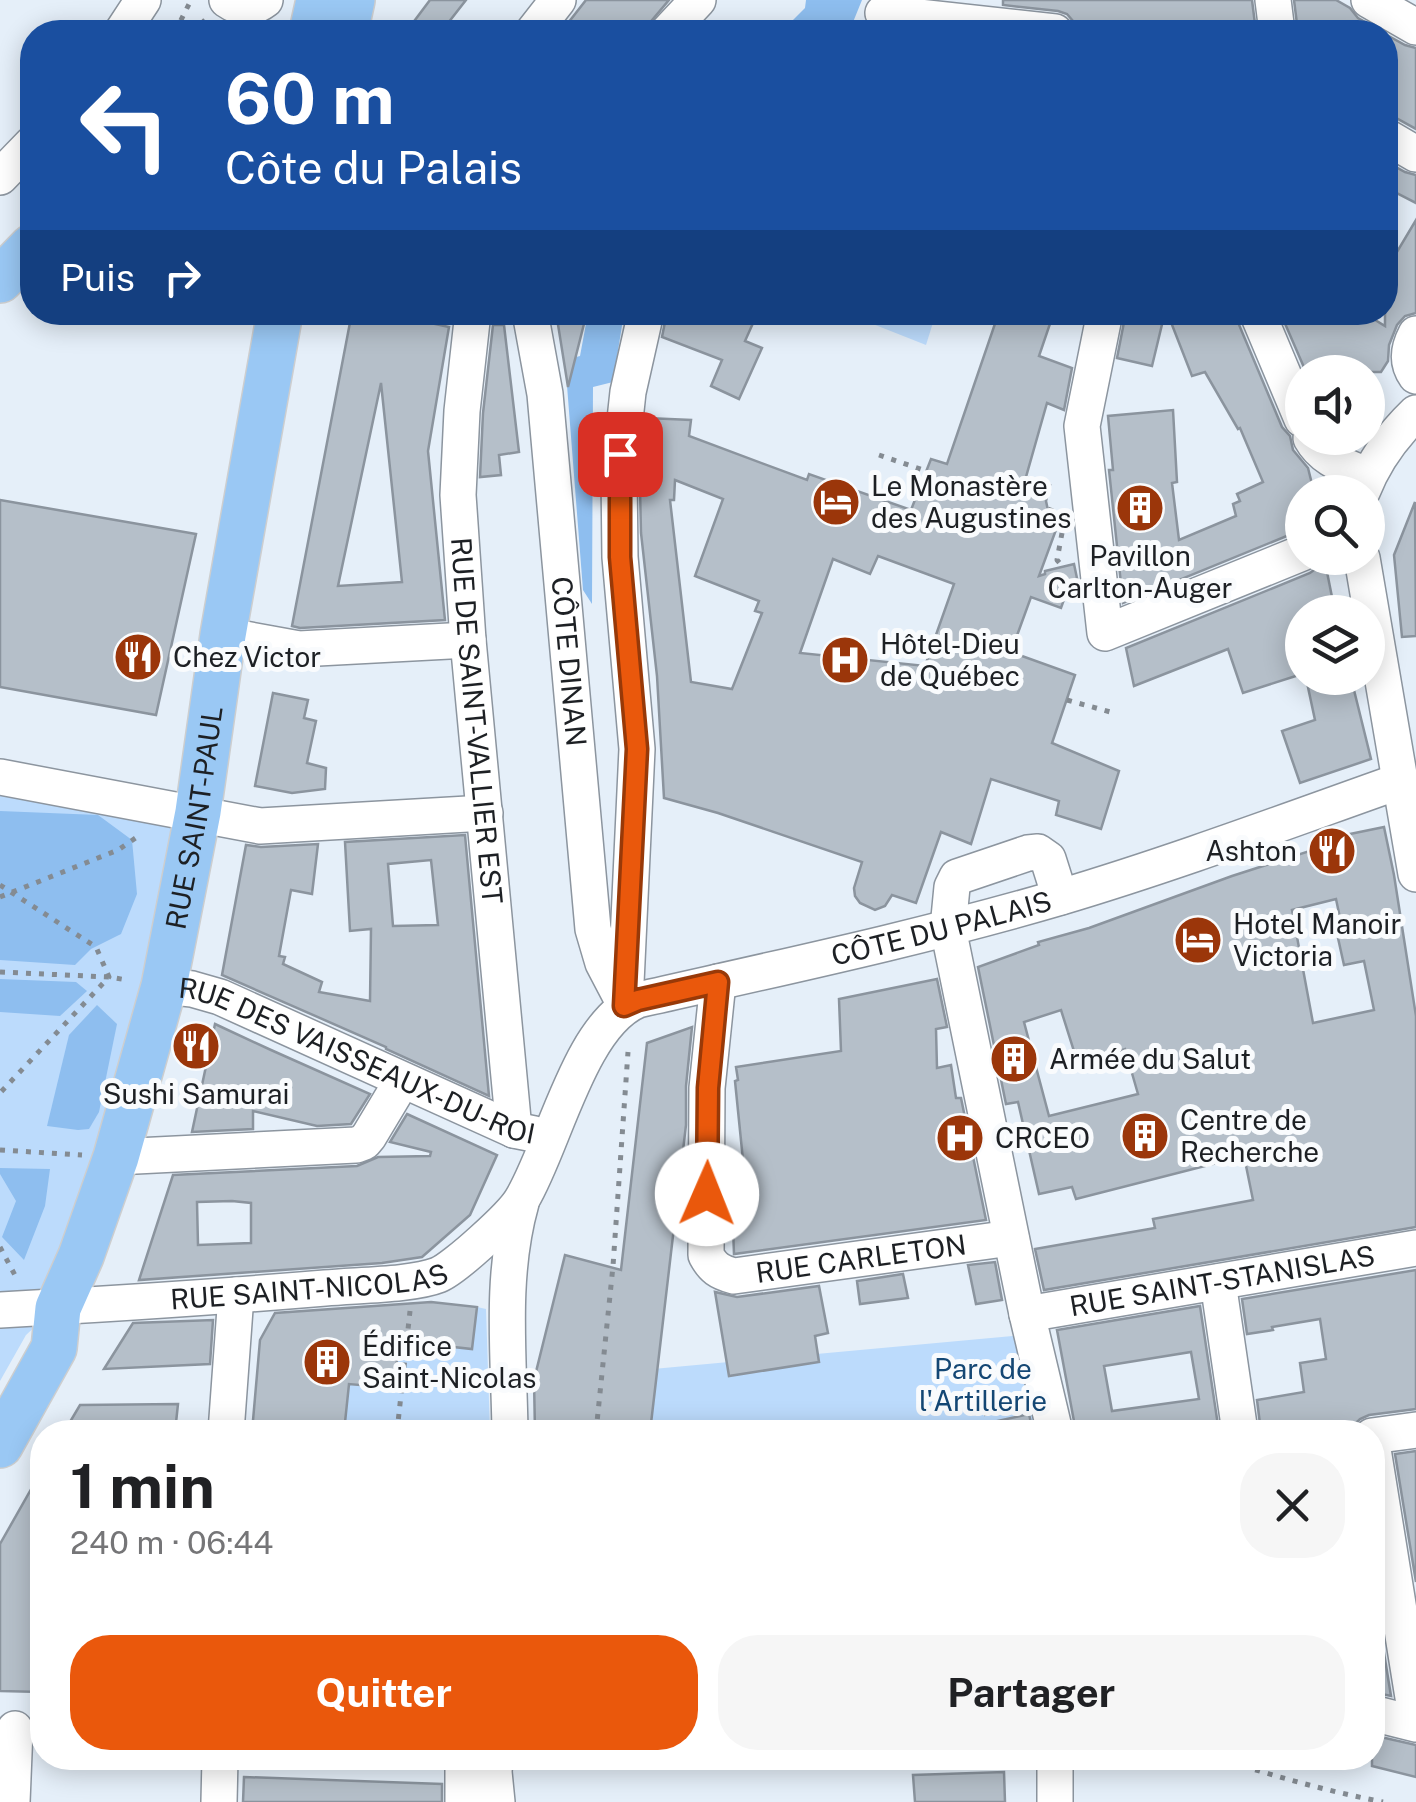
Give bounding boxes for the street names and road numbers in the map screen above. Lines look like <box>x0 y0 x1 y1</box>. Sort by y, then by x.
street label: RUE DE SAINT-VALLIER EST <box>445 536 510 905</box>
street label: CÔTE DINAN <box>545 575 594 748</box>
street label: RUE SAINT-PAUL <box>159 704 229 932</box>
street label: CÔTE DU PALAIS <box>828 884 1055 972</box>
street label: RUE DES VAISSEAUX-DU-ROI <box>177 971 538 1150</box>
street label: RUE CARLETON <box>753 1227 968 1289</box>
street label: RUE SAINT-STANISLAS <box>1067 1238 1377 1323</box>
street label: RUE SAINT-NICOLAS <box>169 1256 453 1316</box>

